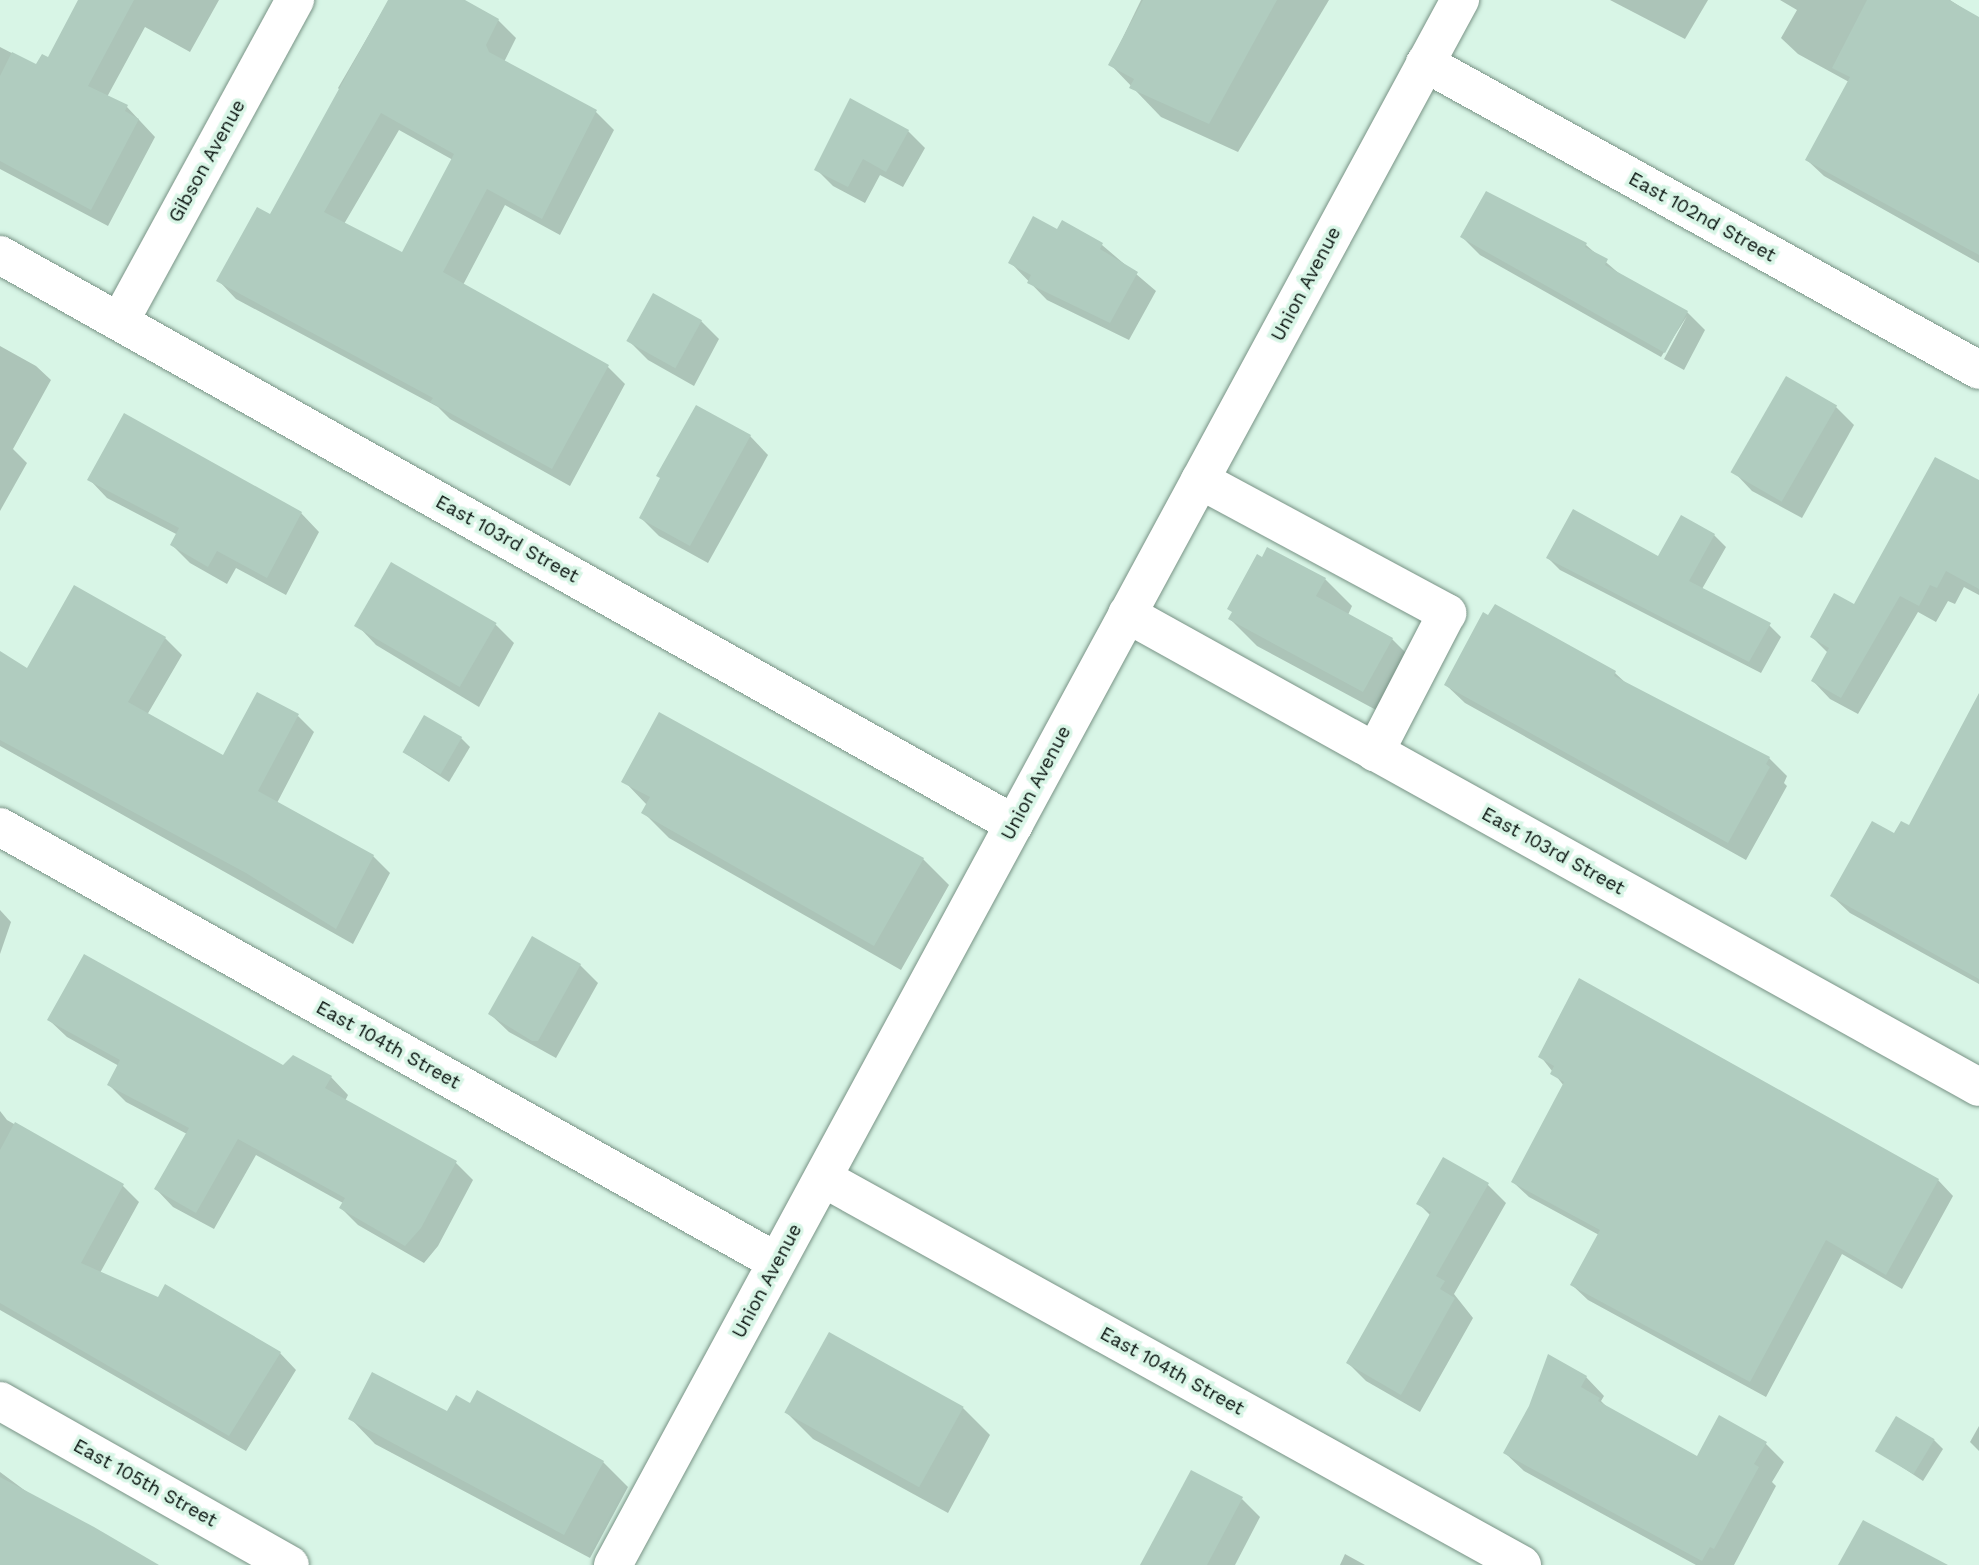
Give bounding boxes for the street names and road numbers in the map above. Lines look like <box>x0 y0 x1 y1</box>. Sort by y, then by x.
street label: Gibson Avenue <box>164 95 250 227</box>
street label: East 102nd Street <box>1624 167 1780 267</box>
street label: Union Avenue <box>1266 223 1346 345</box>
street label: East 103rd Street <box>431 490 583 588</box>
street label: Union Avenue <box>996 722 1076 844</box>
street label: East 103rd Street <box>1477 802 1629 900</box>
street label: East 104th Street <box>312 996 464 1094</box>
street label: Union Avenue <box>727 1220 807 1342</box>
street label: East 104th Street <box>1096 1322 1248 1420</box>
street label: East 105th Street <box>69 1434 221 1532</box>

